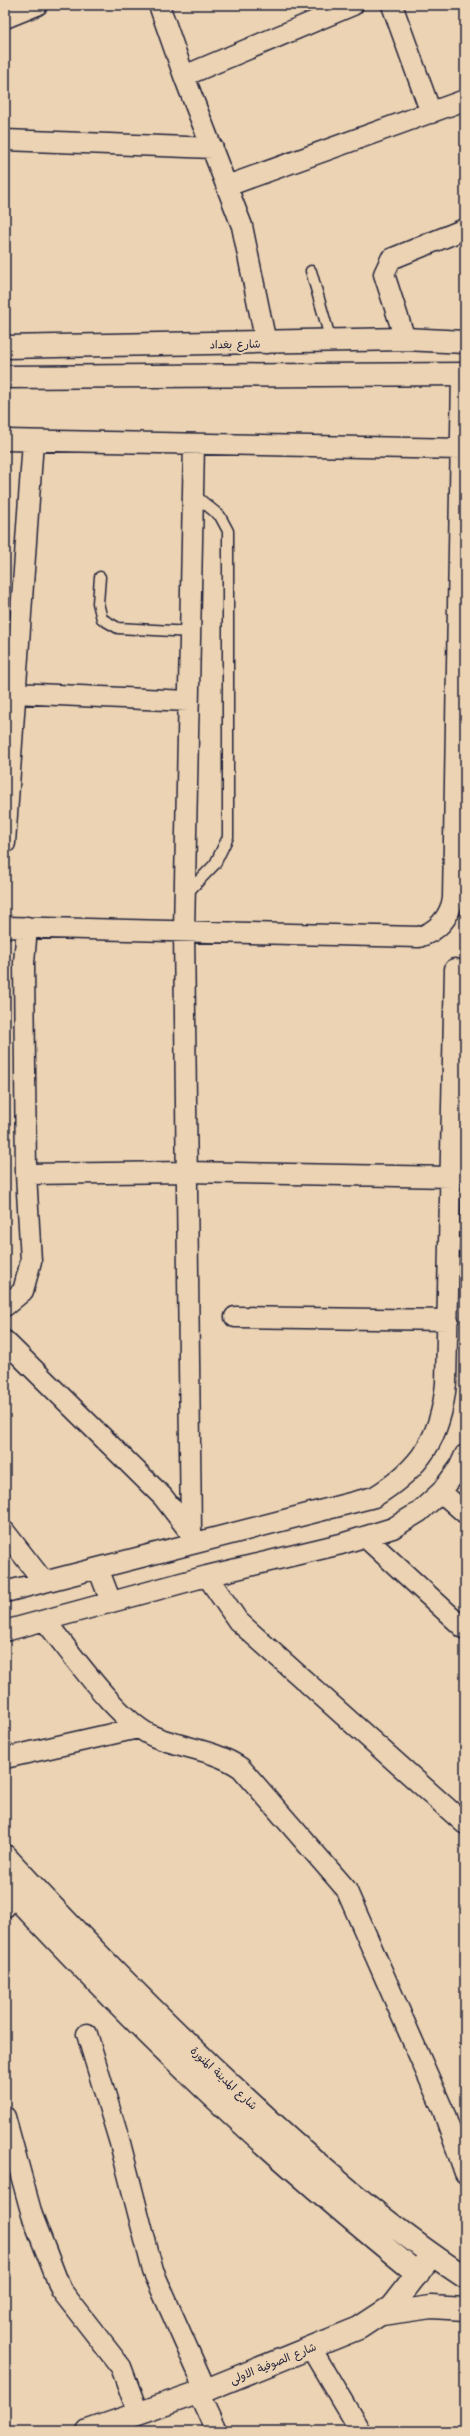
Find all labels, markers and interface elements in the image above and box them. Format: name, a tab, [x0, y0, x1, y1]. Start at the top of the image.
street label: شارع بغداد	[209, 336, 261, 354]
street label: شارع المدينة المنورة	[186, 2043, 261, 2115]
street label: شارع الصوفية الاولى	[227, 2338, 319, 2390]

